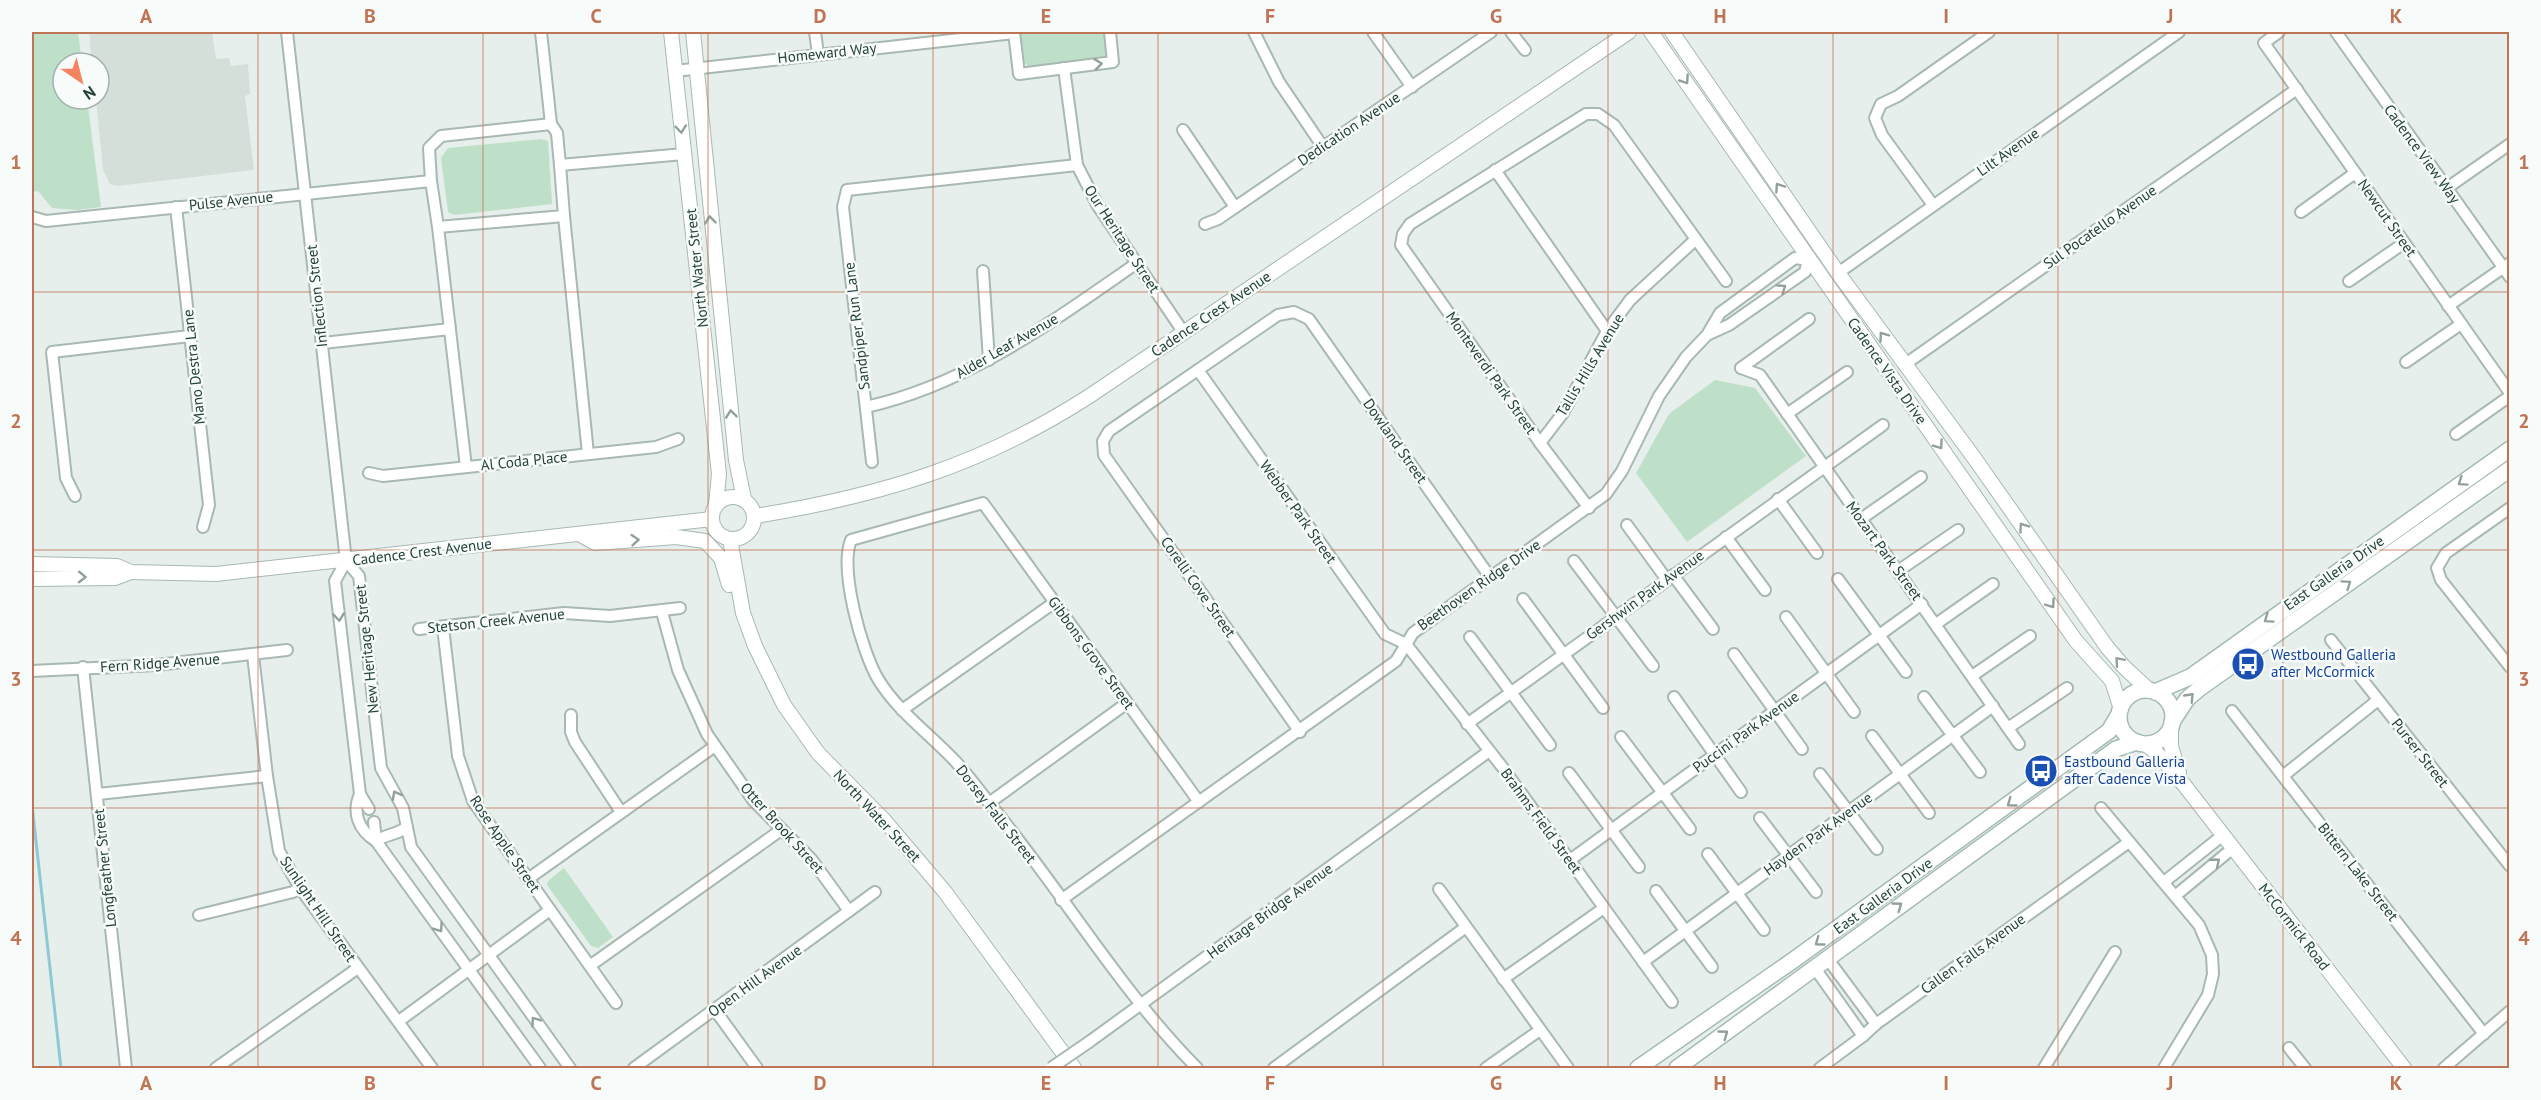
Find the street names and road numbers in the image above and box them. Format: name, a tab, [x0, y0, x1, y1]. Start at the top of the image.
street label: Homeward Way	[777, 38, 877, 67]
street label: Dedication Avenue	[1294, 87, 1404, 170]
street label: Cadence View Way	[2380, 100, 2465, 207]
street label: Lilt Avenue	[1973, 123, 2042, 180]
street label: Newcut Street	[2354, 175, 2421, 260]
street label: Sul Pocatello Avenue	[2039, 180, 2160, 273]
street label: Our Heritage Street	[1080, 181, 1164, 296]
street label: Pulse Avenue	[188, 187, 274, 214]
street label: North Water Street	[681, 207, 712, 329]
street label: Inflection Street	[302, 244, 331, 348]
street label: Sandpiper Run Lane	[839, 261, 874, 391]
street label: Cadence Crest Avenue	[1147, 266, 1274, 361]
street label: Monteverdi Park Street	[1442, 308, 1541, 438]
street label: Mano Destra Lane	[178, 309, 209, 426]
street label: Alder Leaf Avenue	[952, 309, 1061, 383]
street label: Tallis Hills Avenue	[1551, 310, 1628, 420]
street label: Cadence Vista Drive	[1843, 314, 1931, 428]
street label: Dowland Street	[1359, 395, 1432, 487]
street label: Al Coda Place	[480, 447, 568, 474]
street label: Webber Park Street	[1256, 456, 1341, 567]
street label: Mozart Park Street	[1842, 497, 1927, 604]
street label: East Galleria Drive	[2280, 531, 2388, 614]
street label: Corelli Cove Street	[1157, 533, 1240, 641]
street label: Cadence Crest Avenue	[351, 534, 493, 569]
street label: Beethoven Ridge Drive	[1413, 535, 1544, 634]
street label: Gershwin Park Avenue	[1582, 545, 1707, 644]
street label: New Heritage Street	[350, 584, 383, 714]
street label: Gibbons Grove Street	[1044, 592, 1139, 713]
street label: Stetson Creek Avenue	[426, 604, 565, 637]
street label: Fern Ridge Avenue	[100, 649, 220, 676]
street label: Puccini Park Avenue	[1689, 687, 1803, 777]
street label: Purser Street	[2388, 714, 2453, 791]
street label: Dorsey Falls Street	[952, 761, 1041, 867]
street label: Brahms Field Street	[1497, 764, 1586, 877]
street label: North Water Street	[830, 765, 925, 866]
street label: Otter Brook Street	[737, 778, 828, 877]
street label: Hayden Park Avenue	[1760, 788, 1876, 879]
street label: Rose Apple Street	[466, 792, 545, 896]
street label: Longfeather Street	[89, 808, 120, 928]
street label: Bittern Lake Street	[2314, 819, 2403, 925]
street label: Sunlight Hill Street	[276, 852, 361, 965]
street label: East Galleria Drive	[1829, 853, 1936, 938]
street label: Heritage Bridge Avenue	[1203, 859, 1336, 963]
street label: McCormick Road	[2254, 879, 2334, 974]
street label: Callen Falls Avenue	[1917, 909, 2029, 998]
street label: Open Hill Avenue	[704, 940, 805, 1021]

